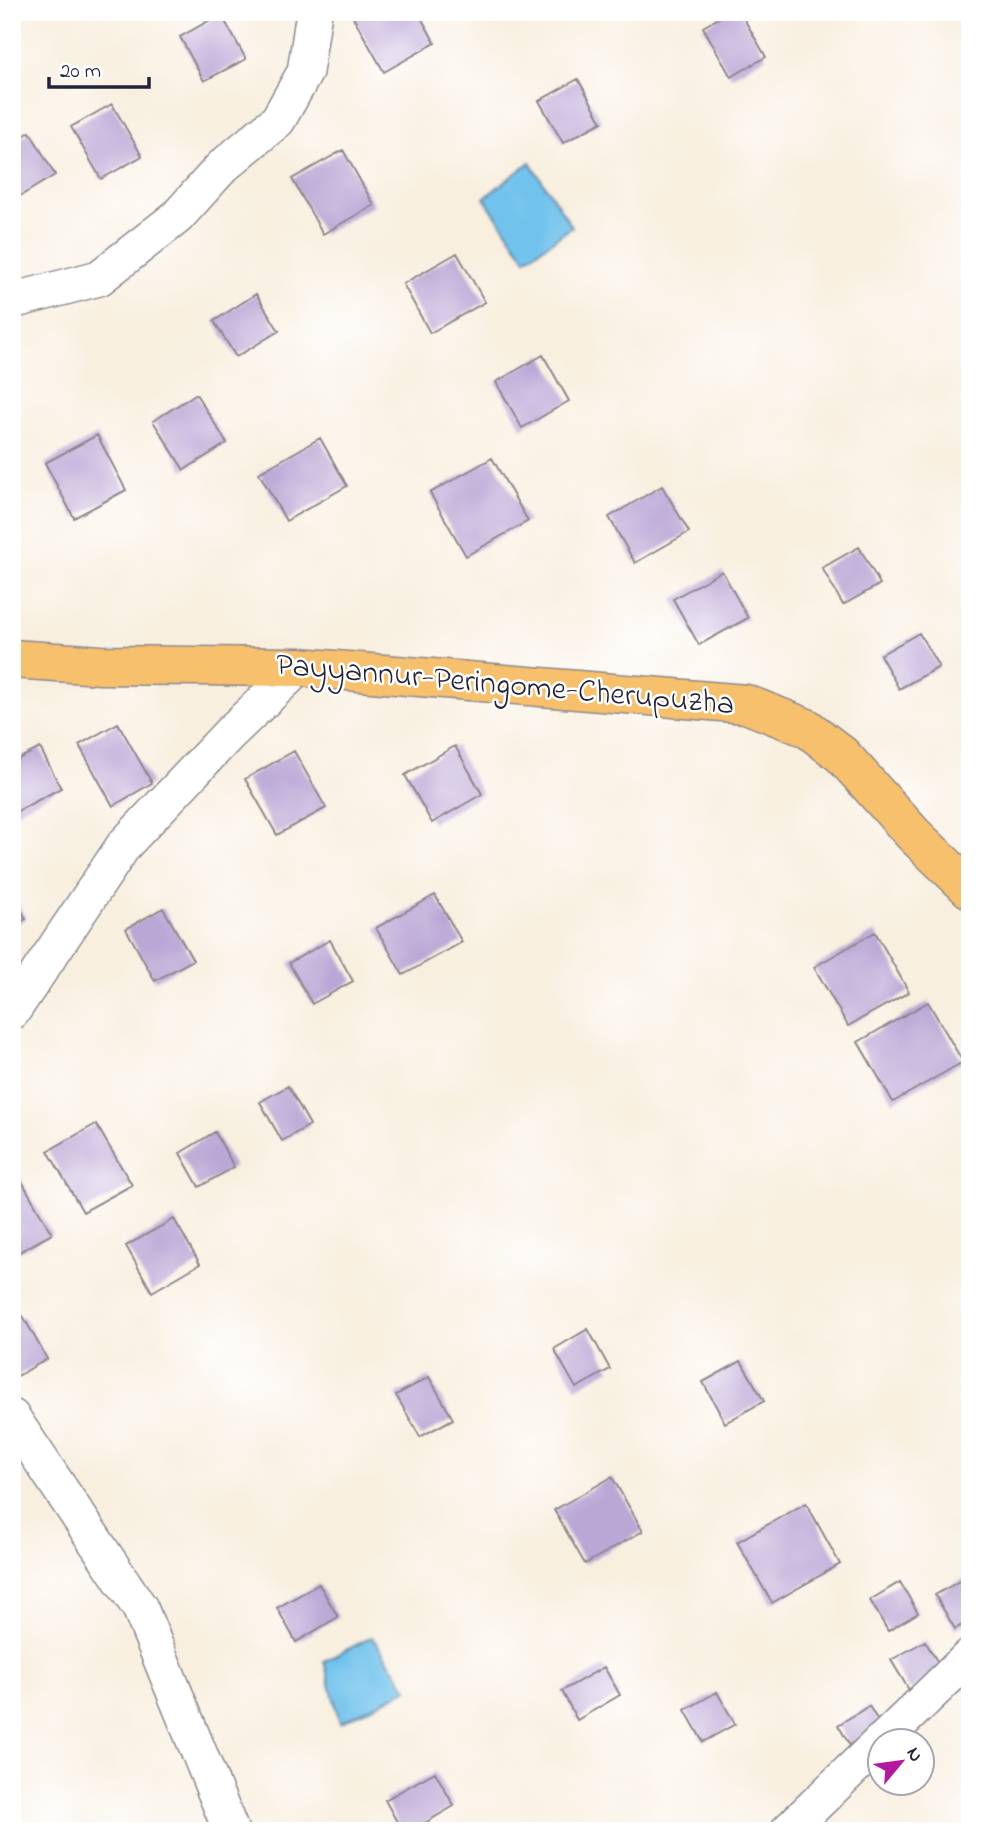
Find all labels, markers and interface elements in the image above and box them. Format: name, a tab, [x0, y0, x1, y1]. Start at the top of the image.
scale bar	[49, 46, 149, 90]
text: 20 m	[60, 57, 101, 87]
street label: Payyannur-Peringome-Cherupuzha	[274, 643, 736, 729]
north arrow	[866, 1728, 936, 1798]
text: N	[899, 1743, 929, 1767]

